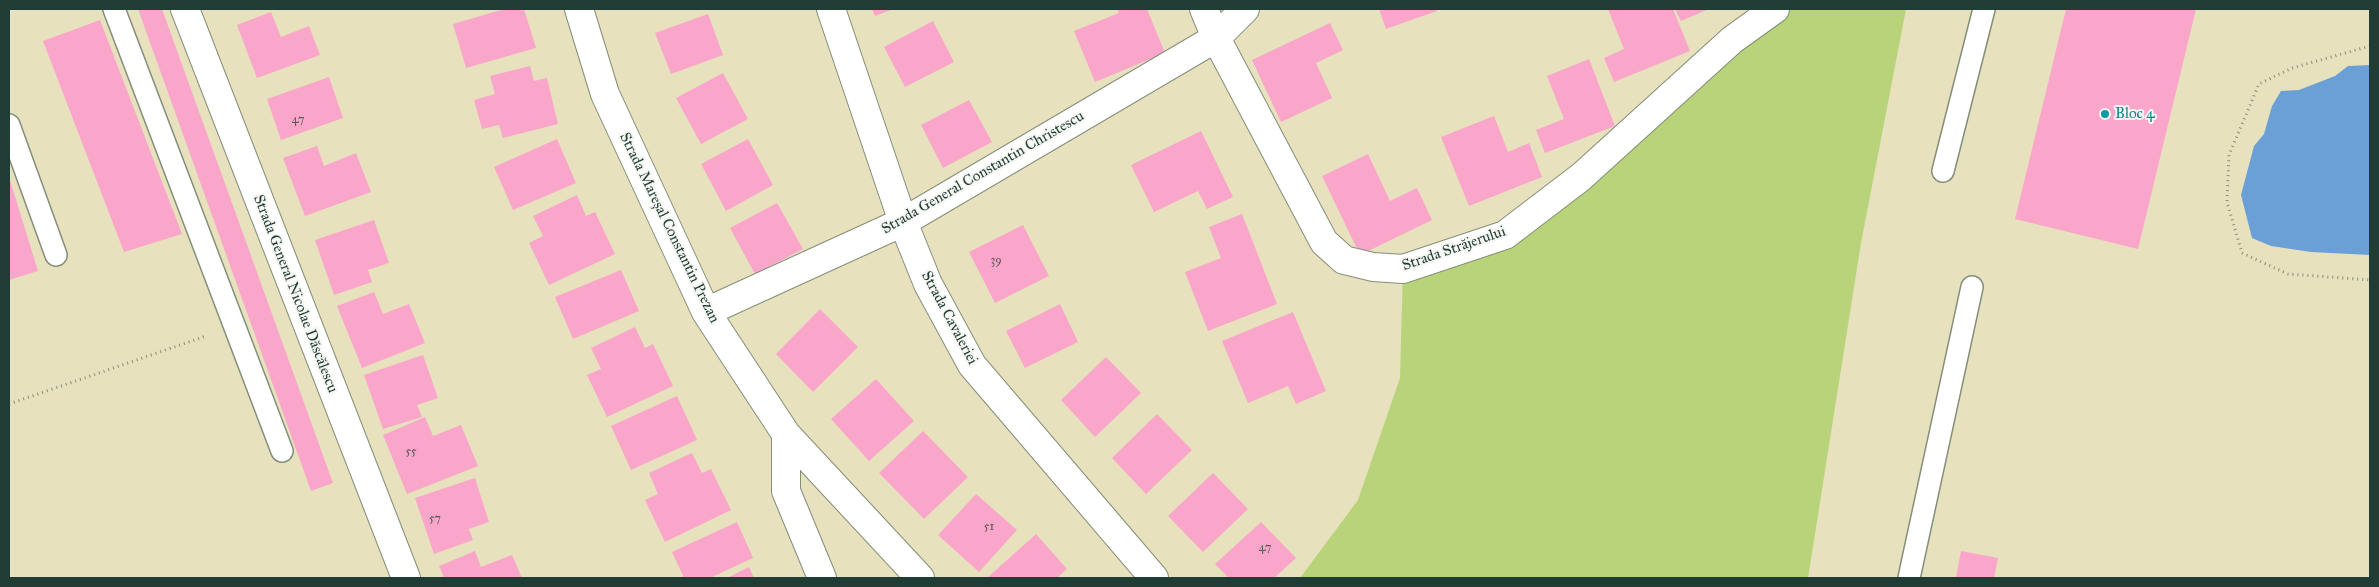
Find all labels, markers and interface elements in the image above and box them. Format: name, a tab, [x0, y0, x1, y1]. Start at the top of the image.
place label: Bloc 4	[2115, 105, 2154, 123]
street label: Strada General Constantin Christescu	[879, 107, 1087, 239]
marker: Bloc 4	[2099, 108, 2111, 120]
house number: 47	[292, 113, 304, 127]
street label: Strada Mareșal Constantin Prezan	[615, 130, 723, 326]
street label: Strada General Nicolae Dăscălescu	[249, 192, 341, 396]
street label: Strada Străjerului	[1400, 223, 1508, 275]
house number: 39	[990, 254, 1002, 268]
street label: Strada Cavaleriei	[917, 268, 981, 368]
house number: 55	[405, 445, 417, 459]
house number: 57	[429, 512, 441, 526]
house number: 51	[984, 520, 994, 534]
house number: 47	[1259, 541, 1271, 555]

